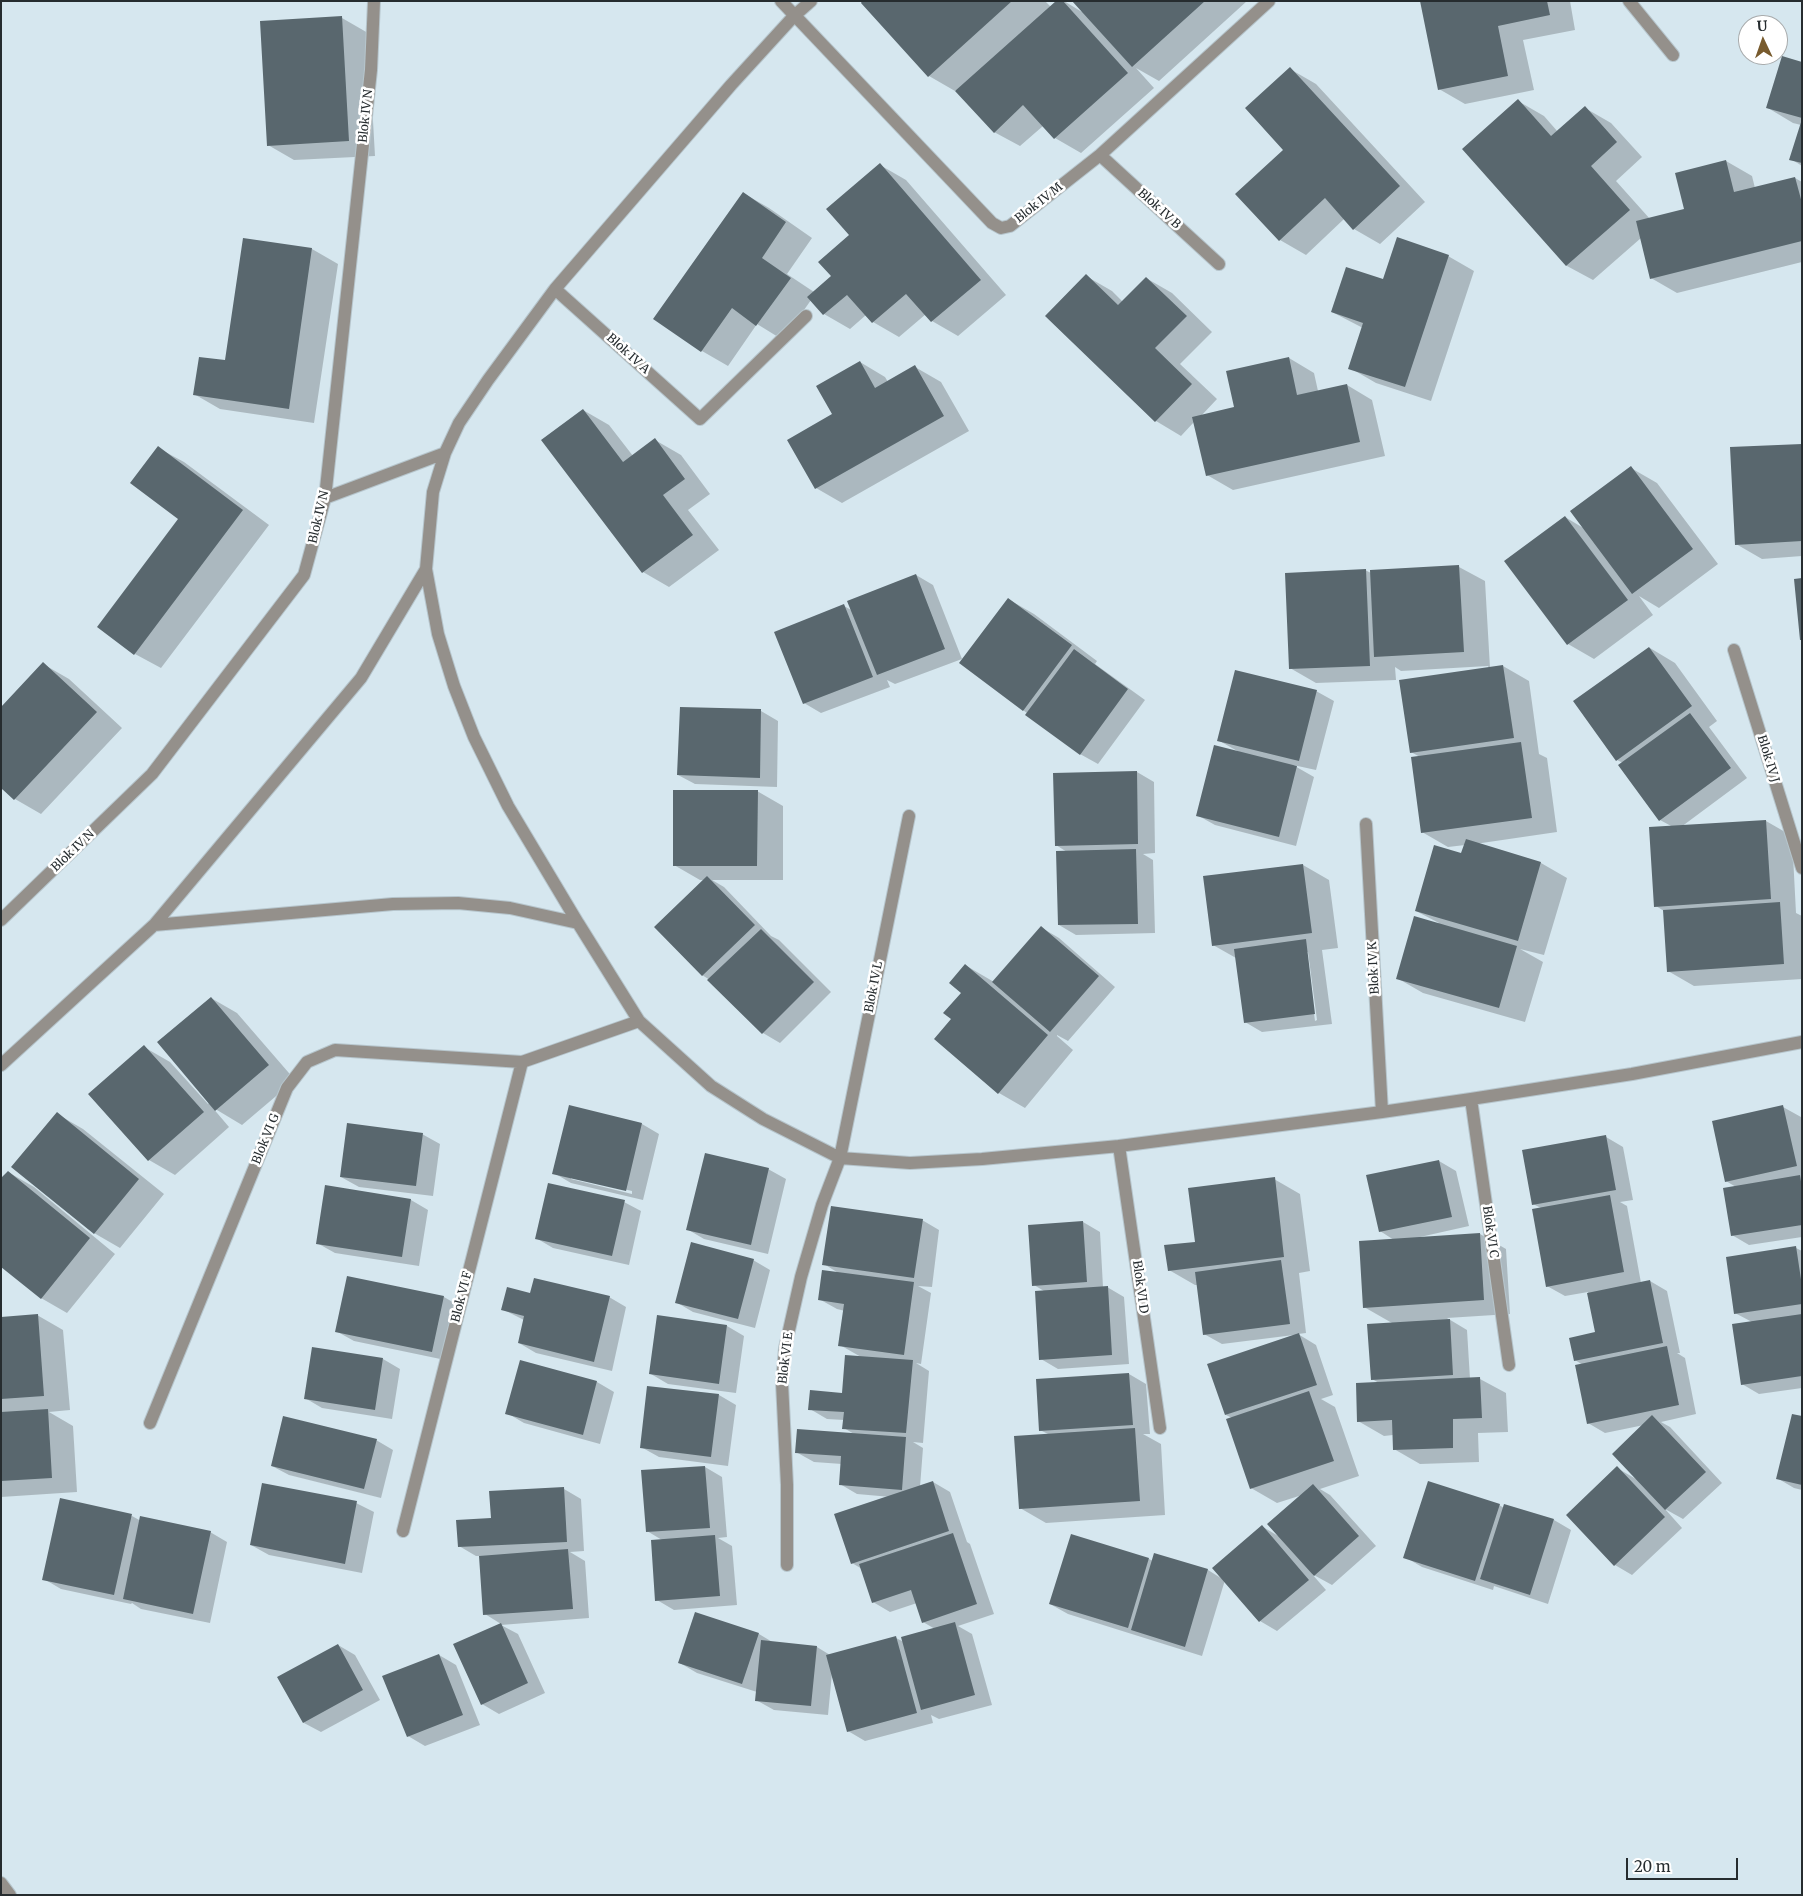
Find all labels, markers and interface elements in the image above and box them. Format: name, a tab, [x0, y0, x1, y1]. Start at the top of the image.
north arrow	[1738, 15, 1788, 65]
text: U	[1757, 17, 1768, 35]
street label: Blok IV N	[356, 89, 376, 143]
street label: Blok IV M	[1012, 180, 1066, 226]
street label: Blok IV B	[1135, 186, 1183, 232]
street label: Blok IV A	[604, 331, 652, 377]
street label: Blok IV N	[306, 489, 332, 545]
street label: Blok IV J	[1754, 734, 1782, 784]
street label: Blok IV N	[49, 827, 97, 875]
street label: Blok IV K	[1365, 941, 1383, 995]
street label: Blok IV L	[862, 960, 886, 1014]
street label: Blok VI G	[249, 1112, 283, 1166]
street label: Blok VI C	[1479, 1205, 1501, 1259]
street label: Blok VI D	[1129, 1260, 1151, 1314]
street label: Blok VI F	[449, 1270, 475, 1324]
street label: Blok VI E	[776, 1331, 796, 1385]
scale bar	[1628, 1848, 1740, 1880]
text: 20 m	[1634, 1857, 1671, 1876]

